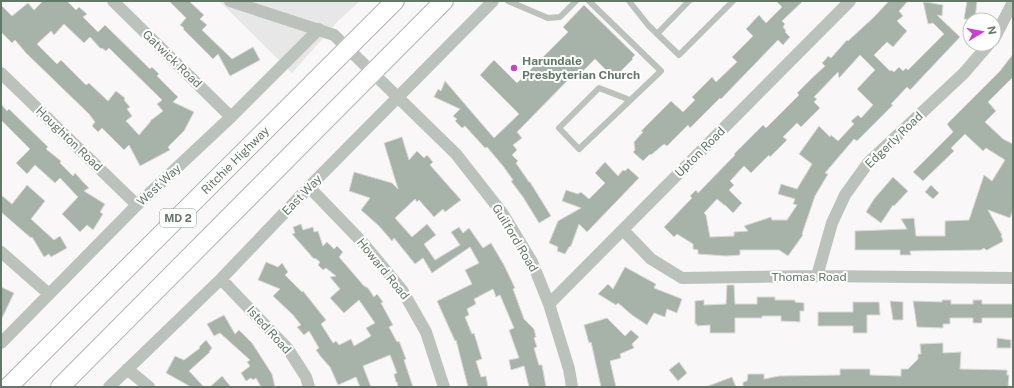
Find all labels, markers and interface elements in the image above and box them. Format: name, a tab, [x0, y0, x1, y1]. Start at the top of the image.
north arrow	[962, 12, 1002, 52]
text: N	[985, 25, 999, 36]
street label: Gatwick Road	[140, 27, 204, 91]
place label: Harundale Presbyterian Church	[522, 54, 640, 82]
marker: Harundale Presbyterian Church	[509, 63, 519, 73]
street label: Houghton Road	[33, 104, 105, 174]
street label: Edgerly Road	[862, 109, 926, 171]
street label: Ritchie Highway	[198, 123, 272, 197]
street label: Upton Road	[672, 124, 728, 180]
street label: West Way	[134, 161, 184, 209]
street label: East Way	[279, 171, 325, 218]
street label: Guilford Road	[489, 201, 541, 275]
road number: MD 2	[160, 209, 196, 227]
street label: Howard Road	[354, 236, 412, 302]
street label: Thomas Road	[771, 270, 847, 284]
street label: Isted Road	[244, 303, 294, 357]

